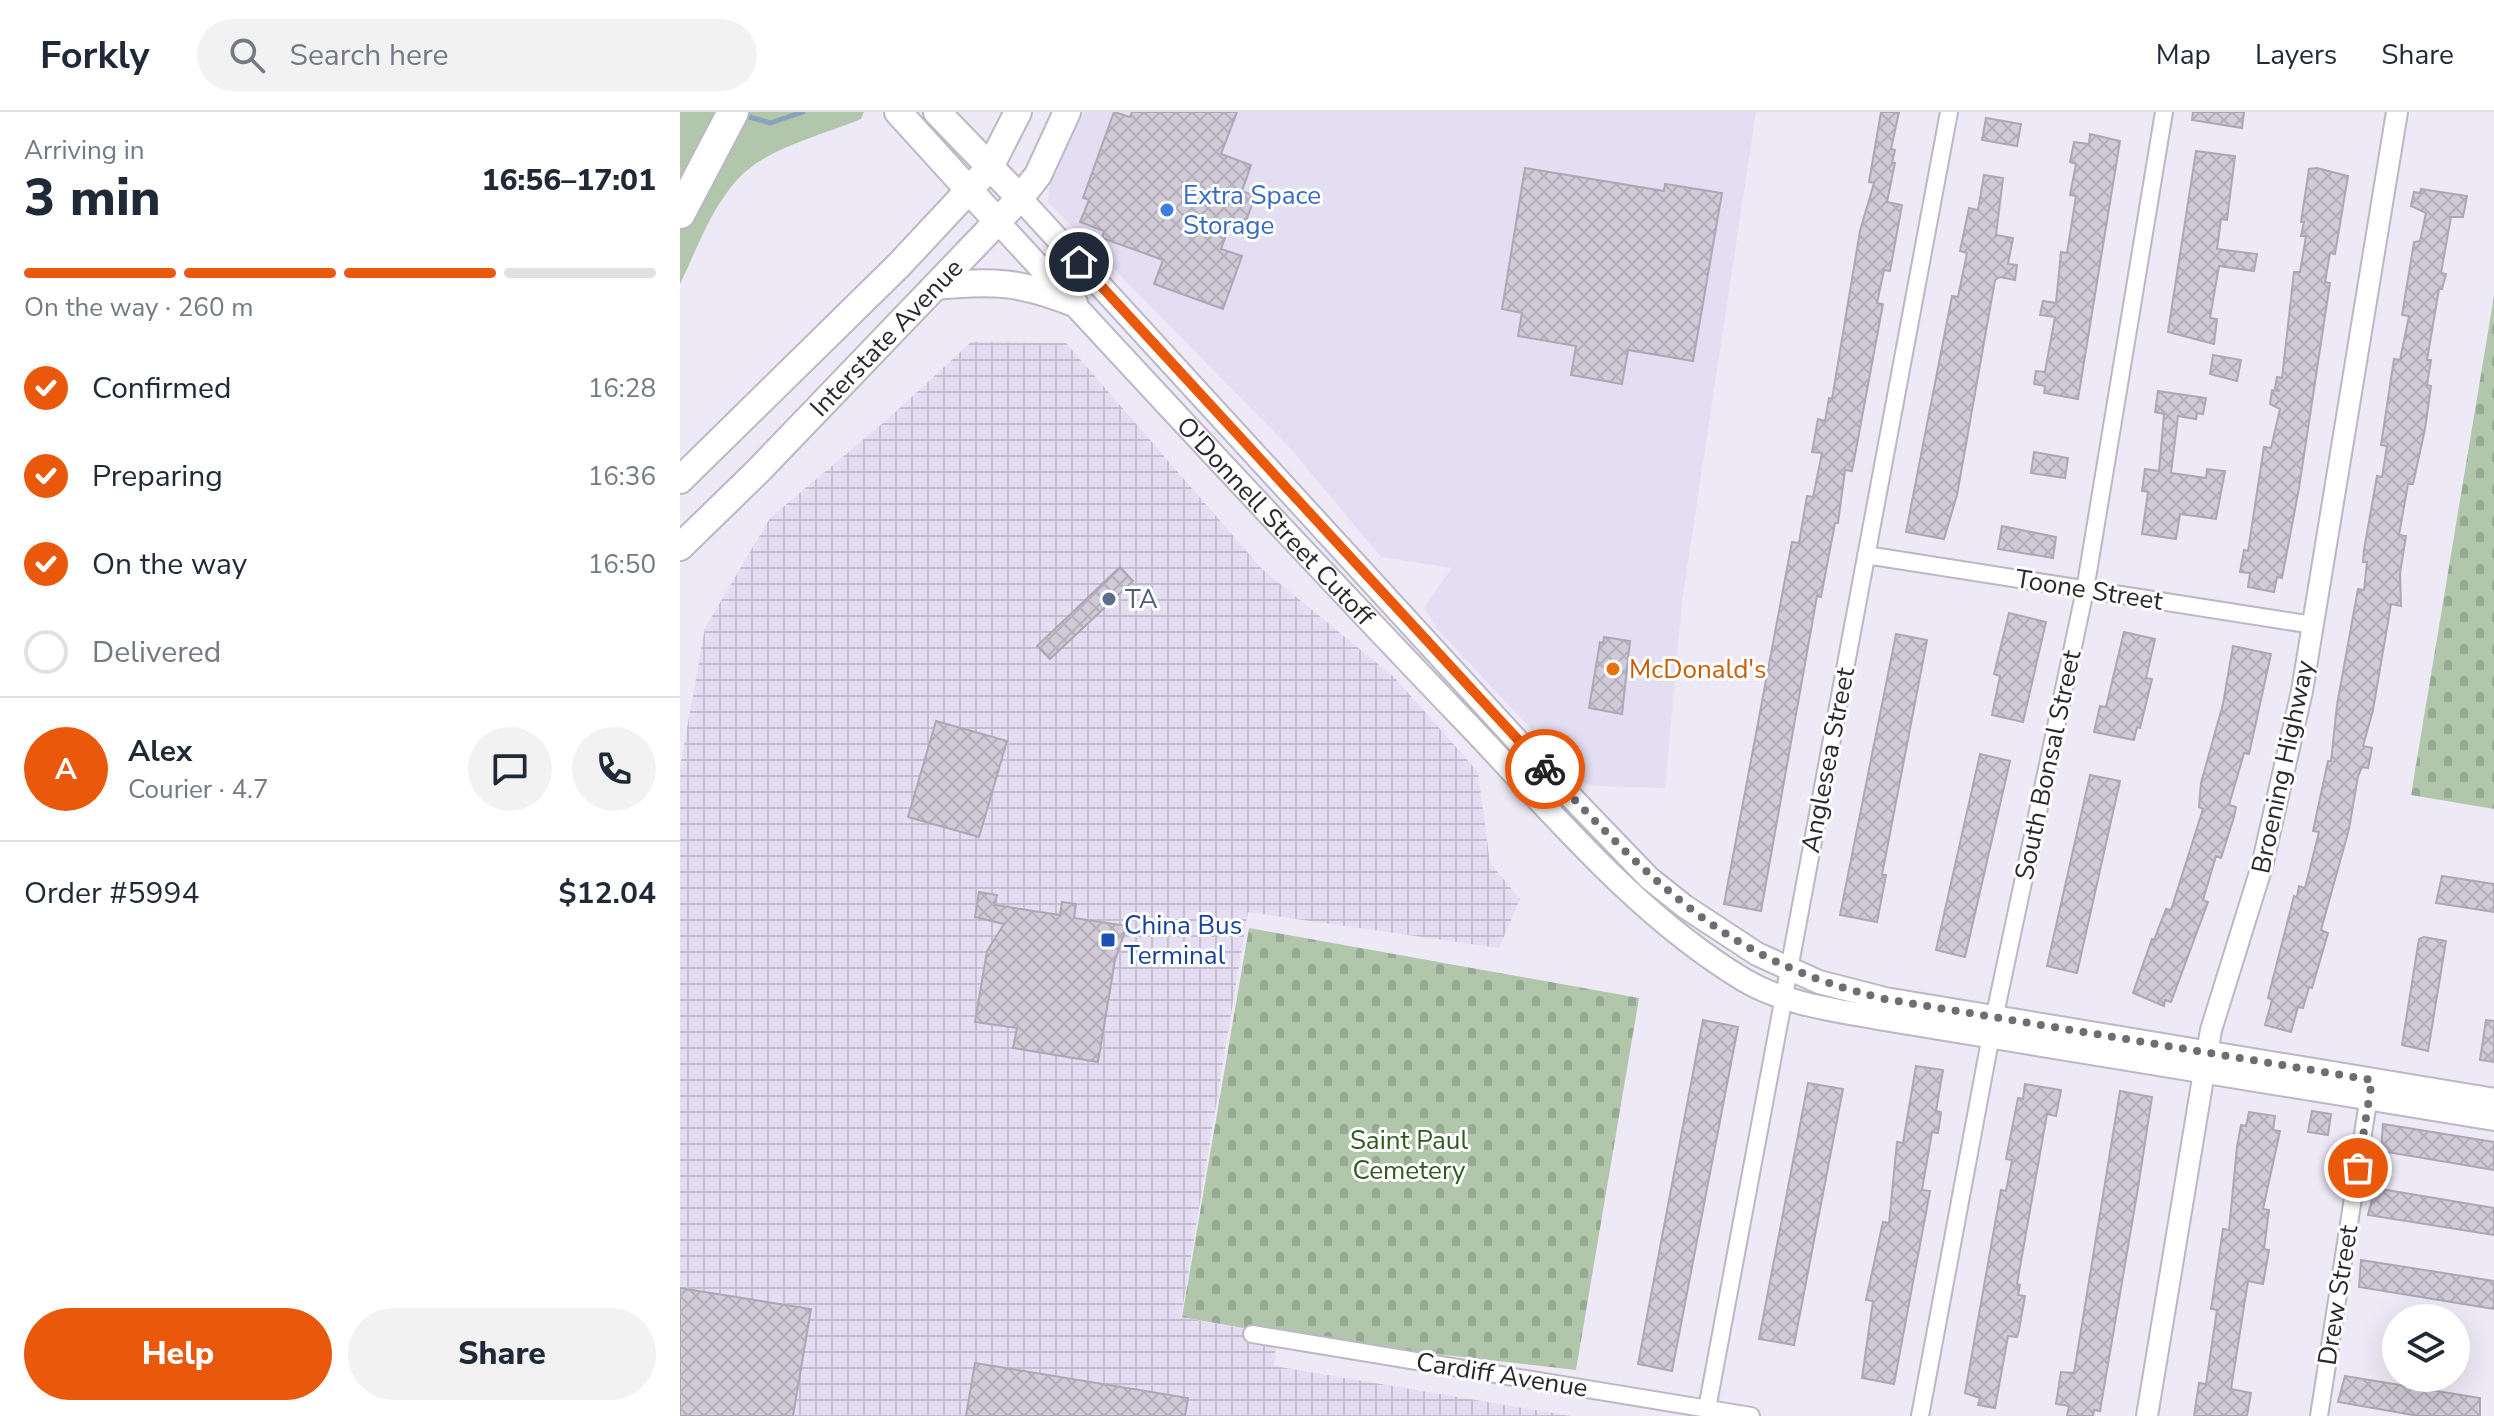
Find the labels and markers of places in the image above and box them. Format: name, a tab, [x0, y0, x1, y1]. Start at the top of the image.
place label: Extra Space Storage	[1183, 178, 1321, 243]
marker: Extra Space Storage	[1158, 201, 1176, 219]
pin	[1045, 228, 1113, 296]
place label: TA	[1125, 582, 1158, 617]
marker: TA	[1100, 590, 1118, 608]
place label: McDonald's	[1629, 652, 1767, 687]
marker: McDonald's	[1604, 660, 1622, 678]
place label: China Bus Terminal	[1124, 908, 1242, 973]
marker: China Bus Terminal	[1099, 931, 1117, 949]
pin	[2324, 1134, 2392, 1202]

